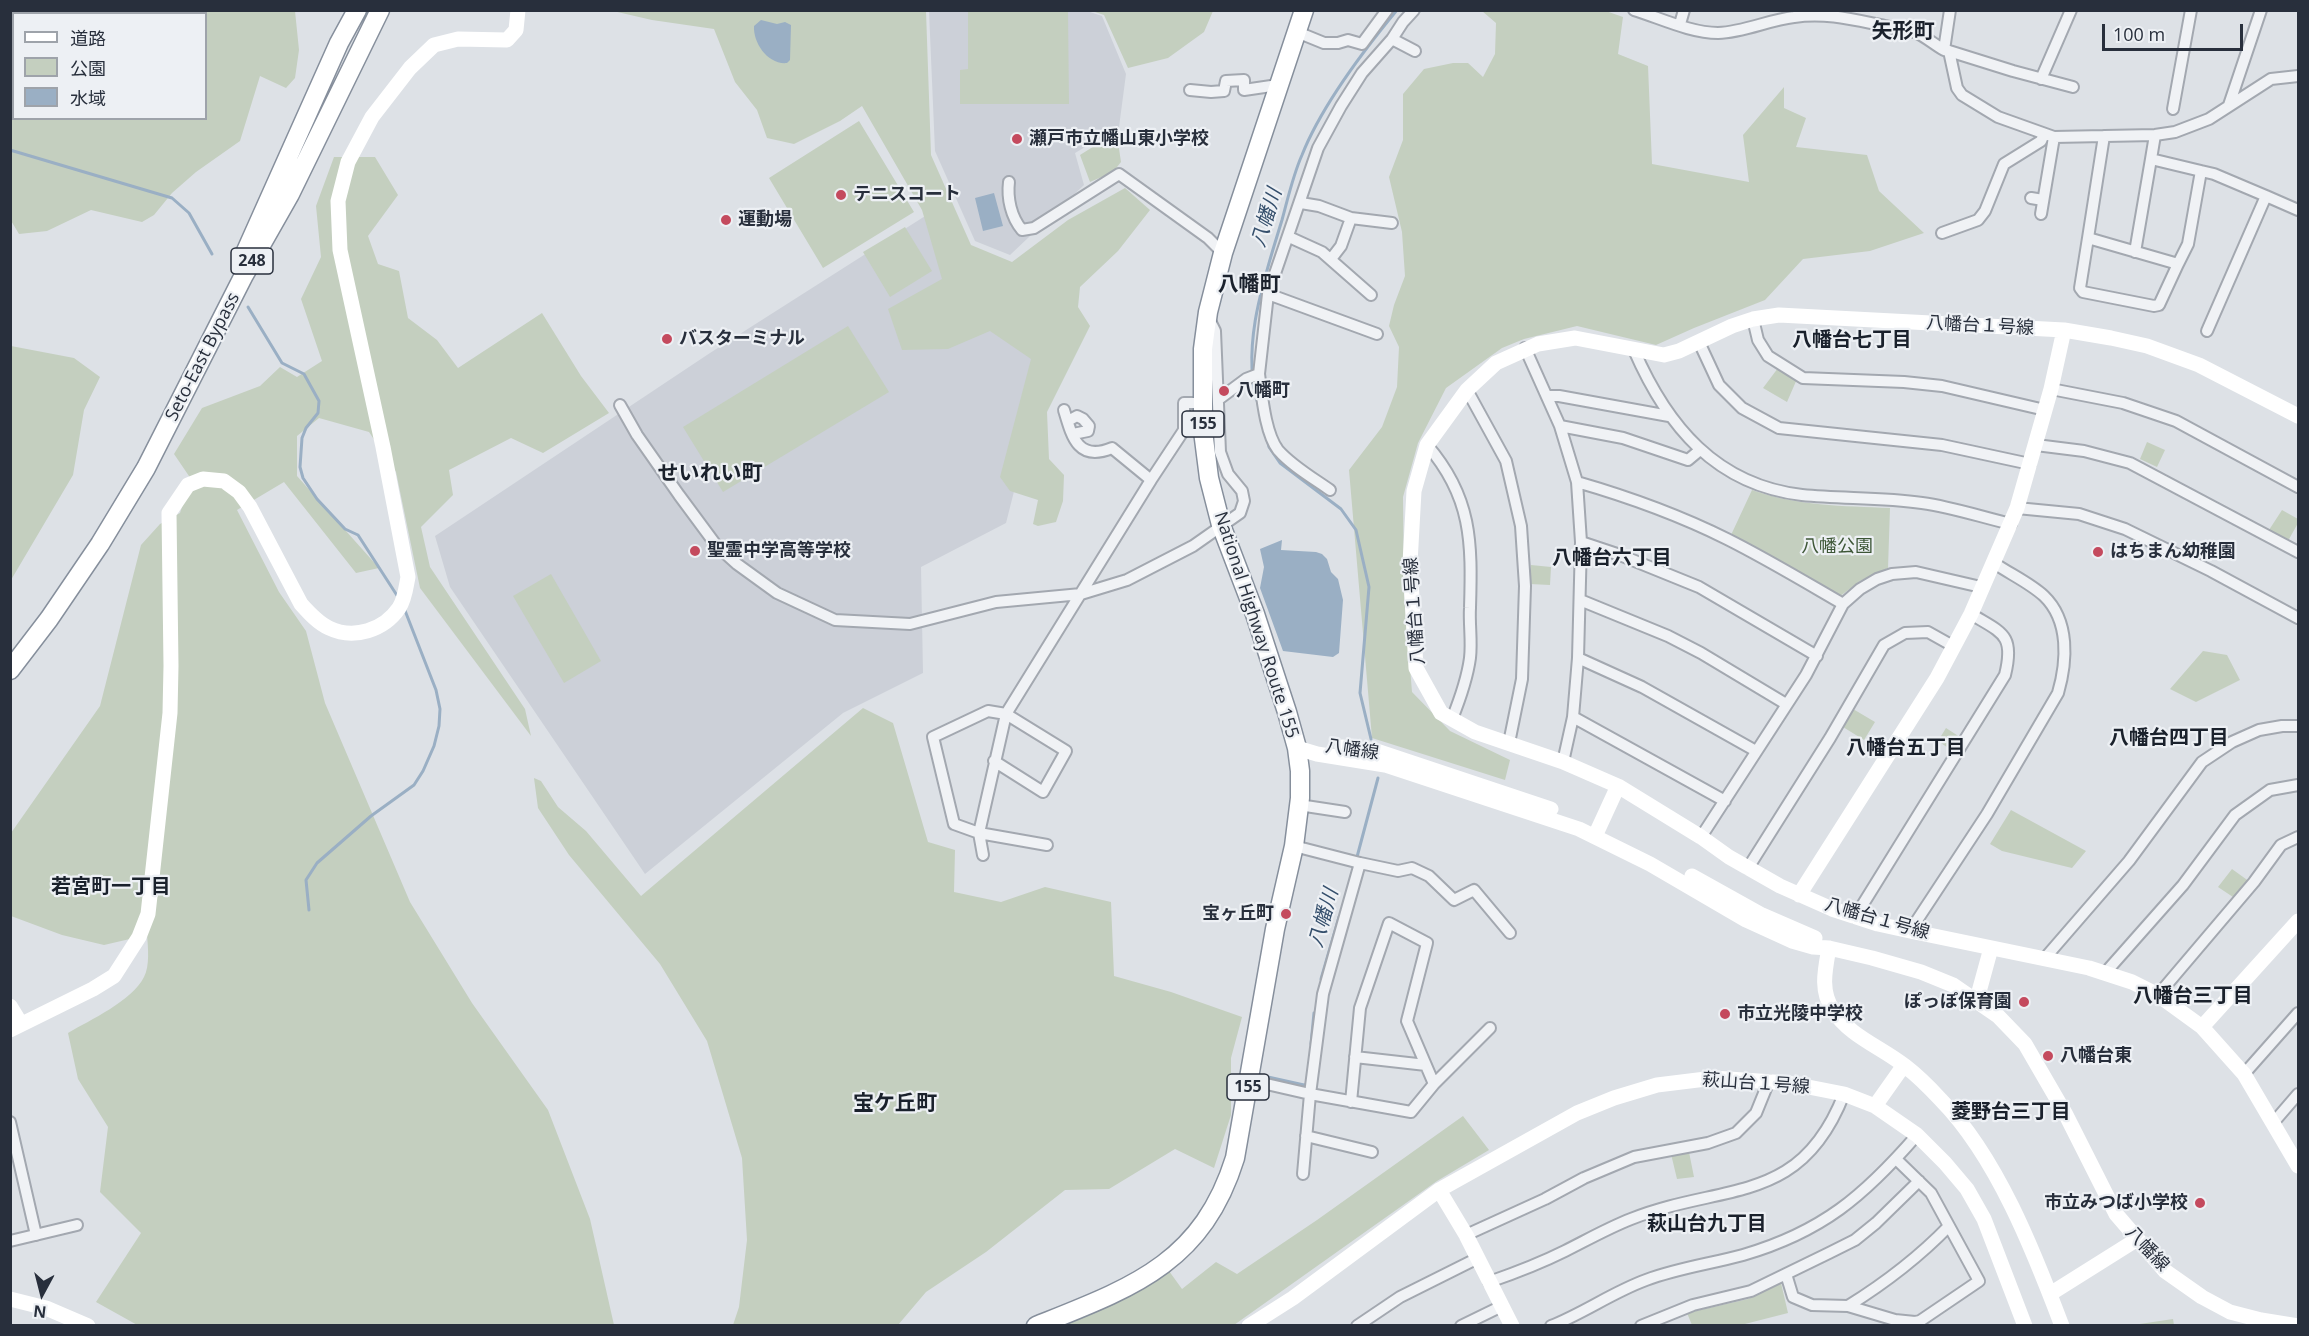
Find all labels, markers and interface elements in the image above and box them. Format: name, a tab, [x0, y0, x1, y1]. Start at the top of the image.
legend	[12, 12, 207, 120]
scale bar	[2105, 12, 2246, 50]
district label: 矢形町	[1872, 19, 1934, 45]
text: 100 m	[2113, 22, 2165, 46]
text: 道路	[70, 26, 106, 50]
text: 公園	[70, 56, 106, 80]
text: 水域	[70, 86, 106, 110]
place label: 瀬戸市立幡山東小学校	[1029, 128, 1209, 150]
marker: 瀬戸市立幡山東小学校	[1010, 132, 1024, 146]
place label: テニスコート	[853, 184, 961, 206]
water label: 八幡川	[1247, 186, 1287, 250]
marker: テニスコート	[834, 188, 848, 202]
place label: 運動場	[738, 209, 792, 231]
marker: 運動場	[719, 213, 733, 227]
road number: 248	[231, 248, 273, 274]
district label: 八幡町	[1218, 272, 1280, 298]
street label: Seto-East Bypass	[161, 289, 245, 425]
street label: 八幡台１号線	[1926, 312, 2034, 340]
place label: バスターミナル	[679, 328, 805, 350]
district label: 八幡台七丁目	[1792, 328, 1912, 352]
marker: バスターミナル	[660, 332, 674, 346]
place label: 八幡町	[1236, 380, 1290, 402]
marker: 八幡町	[1217, 384, 1231, 398]
road number: 155	[1182, 411, 1224, 437]
district label: せいれい町	[658, 461, 762, 487]
street label: National Highway Route 155	[1209, 509, 1303, 741]
park label: 八幡公園	[1801, 536, 1873, 558]
place label: 聖霊中学高等学校	[707, 540, 851, 562]
place label: はちまん幼稚園	[2110, 541, 2236, 563]
marker: 聖霊中学高等学校	[688, 544, 702, 558]
marker: はちまん幼稚園	[2091, 545, 2105, 559]
district label: 八幡台六丁目	[1552, 546, 1672, 570]
street label: 八幡台１号線	[1400, 556, 1430, 666]
district label: 八幡台四丁目	[2109, 726, 2229, 750]
street label: 八幡線	[1324, 736, 1380, 764]
district label: 八幡台五丁目	[1846, 736, 1966, 760]
district label: 若宮町一丁目	[51, 875, 171, 899]
water label: 八幡川	[1304, 886, 1344, 950]
street label: 八幡台１号線	[1822, 894, 1932, 944]
place label: 宝ヶ丘町	[1202, 903, 1274, 925]
marker: 宝ヶ丘町	[1279, 907, 1293, 921]
district label: 八幡台三丁目	[2133, 984, 2253, 1008]
place label: ぽっぽ保育園	[1904, 991, 2012, 1013]
marker: ぽっぽ保育園	[2017, 995, 2031, 1009]
place label: 市立光陵中学校	[1737, 1003, 1863, 1025]
marker: 市立光陵中学校	[1718, 1007, 1732, 1021]
place label: 八幡台東	[2060, 1045, 2132, 1067]
marker: 八幡台東	[2041, 1049, 2055, 1063]
street label: 萩山台１号線	[1701, 1069, 1811, 1099]
road number: 155	[1227, 1074, 1269, 1100]
district label: 宝ケ丘町	[853, 1091, 937, 1117]
district label: 菱野台三丁目	[1951, 1100, 2071, 1124]
place label: 市立みつば小学校	[2044, 1192, 2188, 1214]
marker: 市立みつば小学校	[2193, 1196, 2207, 1210]
district label: 萩山台九丁目	[1647, 1212, 1767, 1236]
street label: 八幡線	[2121, 1222, 2173, 1276]
north arrow	[12, 1264, 72, 1324]
text: N	[32, 1300, 48, 1324]

